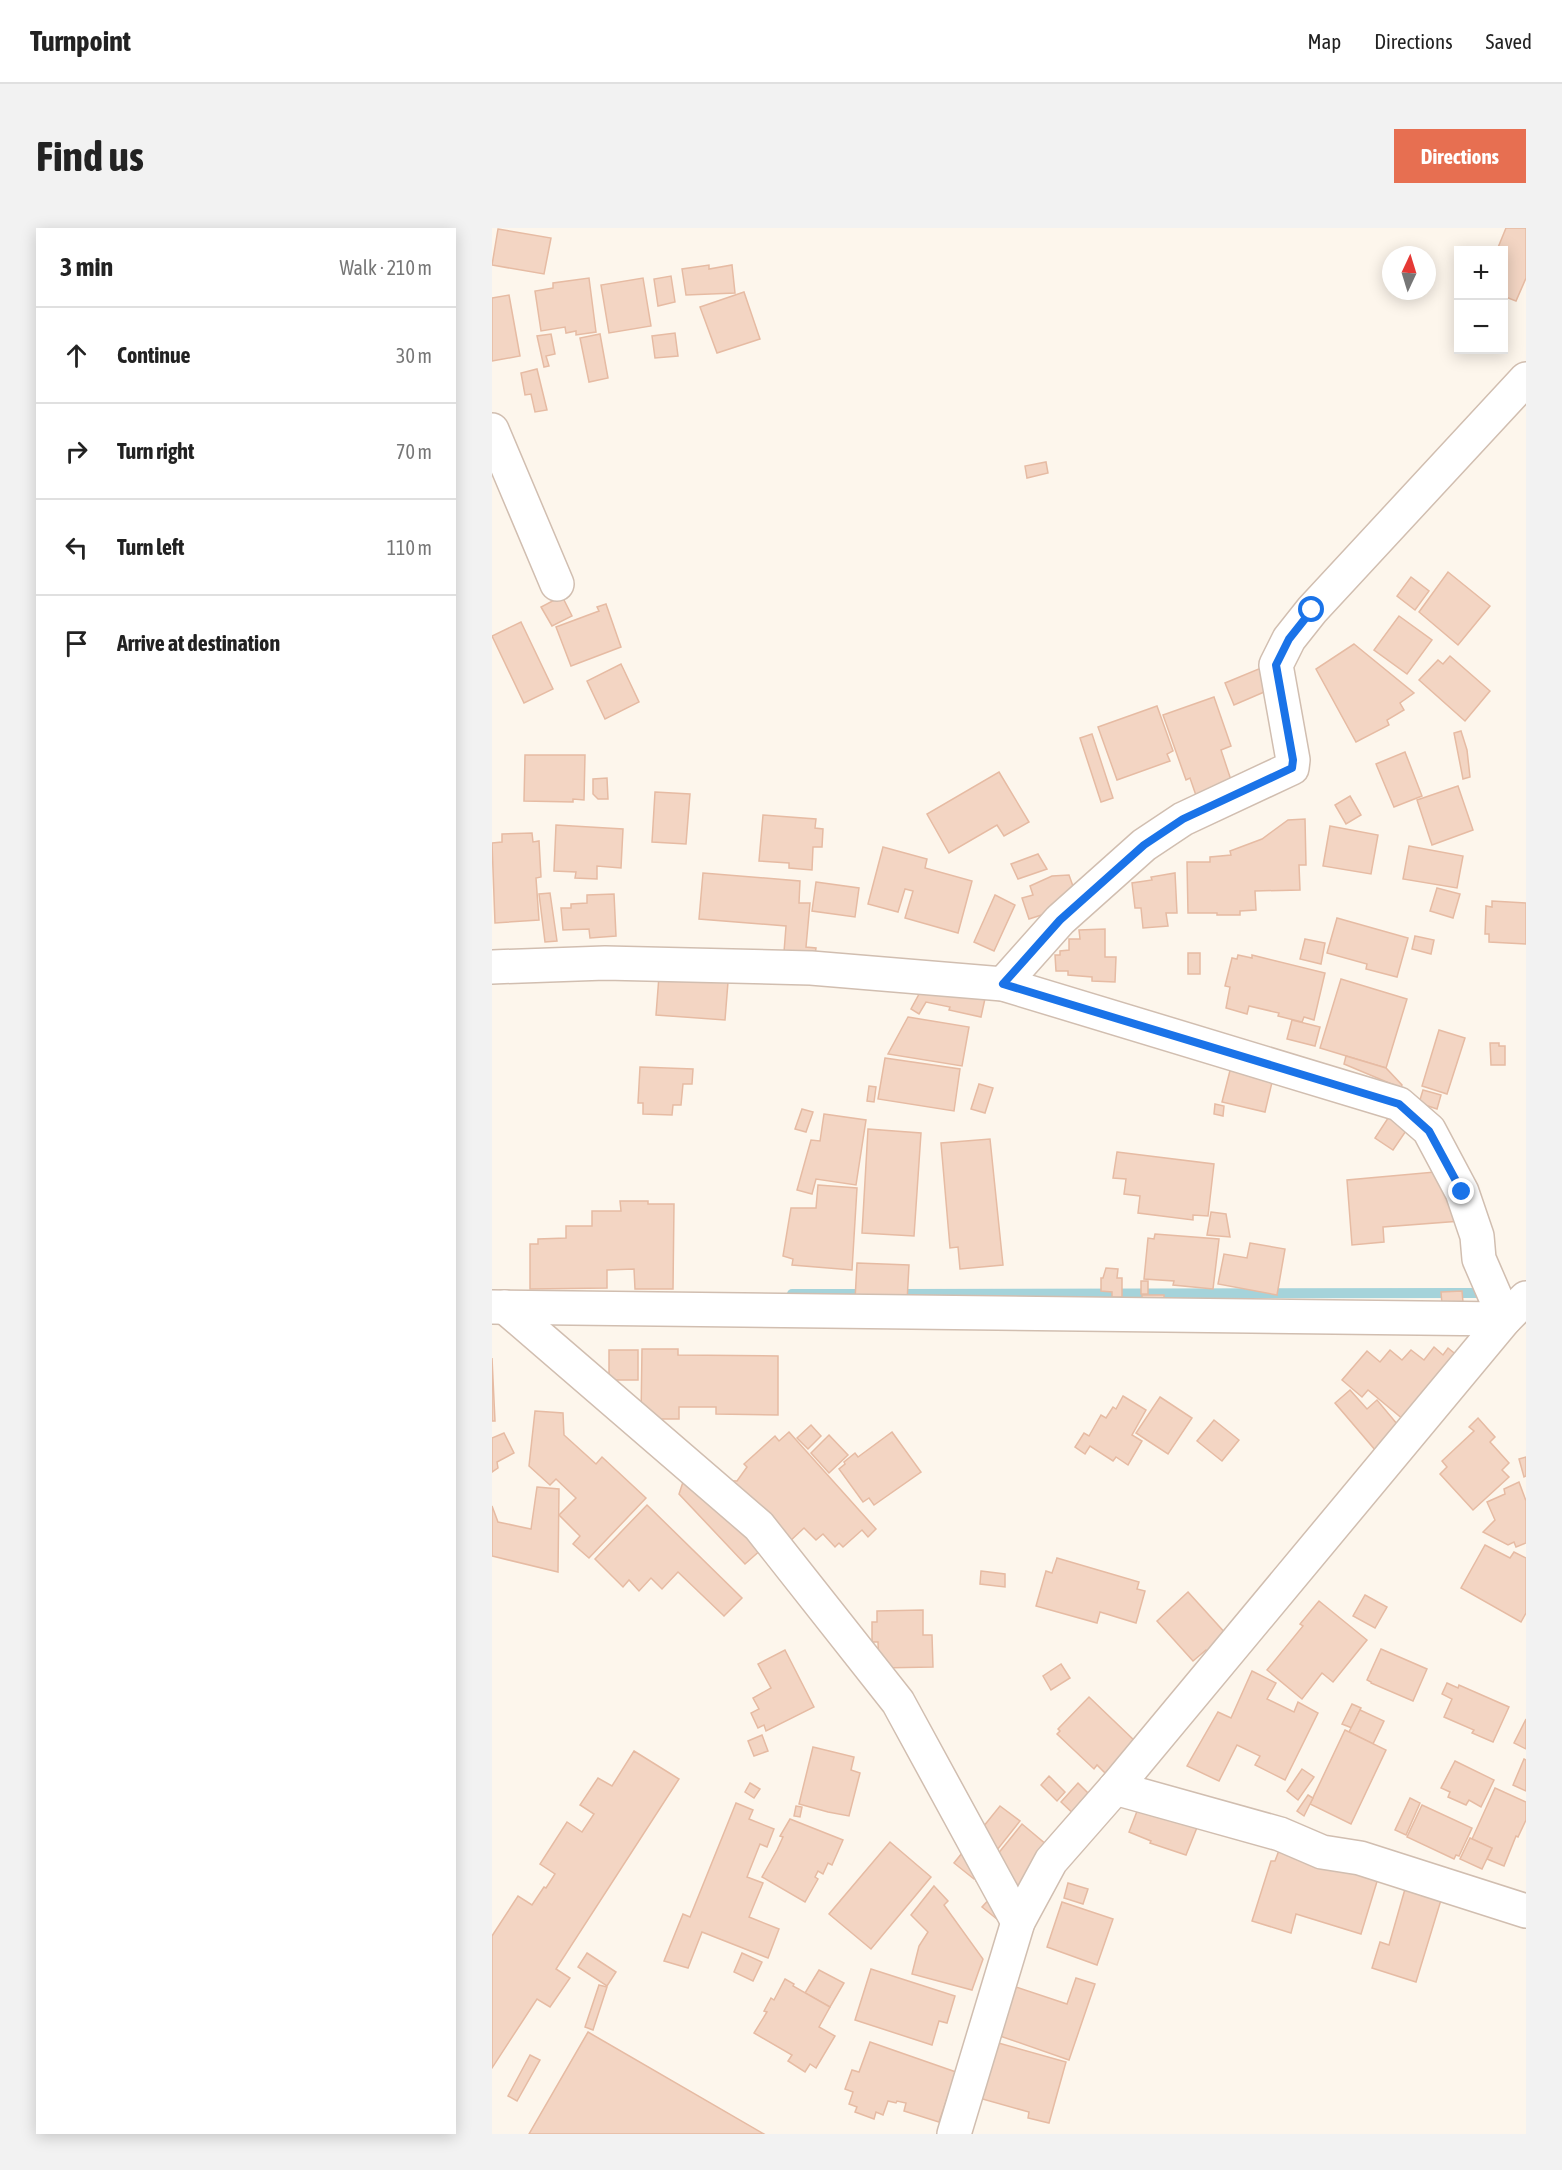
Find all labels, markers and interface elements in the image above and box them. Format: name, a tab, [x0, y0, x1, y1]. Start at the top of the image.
text: Turnpoint	[30, 25, 131, 57]
text: Map	[1307, 29, 1341, 53]
text: Directions	[1374, 29, 1453, 53]
text: Saved	[1486, 29, 1532, 53]
button: Directions	[1394, 129, 1526, 183]
text: Find us	[36, 132, 144, 180]
north arrow	[1382, 246, 1436, 300]
map controls	[1454, 246, 1508, 354]
button: +	[1454, 246, 1508, 300]
text: 3 min	[60, 252, 113, 282]
text: Walk · 210 m	[340, 256, 432, 279]
button: −	[1454, 300, 1508, 354]
icon: ahead	[60, 339, 93, 372]
text: Continue	[117, 342, 191, 368]
text: 30 m	[396, 344, 432, 367]
icon: right	[60, 435, 93, 468]
text: Turn right	[117, 438, 194, 464]
text: 70 m	[396, 440, 432, 463]
icon: left	[60, 531, 93, 564]
text: Turn left	[117, 534, 184, 560]
text: 110 m	[387, 536, 432, 559]
route start	[1298, 596, 1324, 622]
icon: arrive	[60, 627, 93, 660]
text: Arrive at destination	[117, 630, 280, 656]
route end	[1448, 1178, 1474, 1204]

